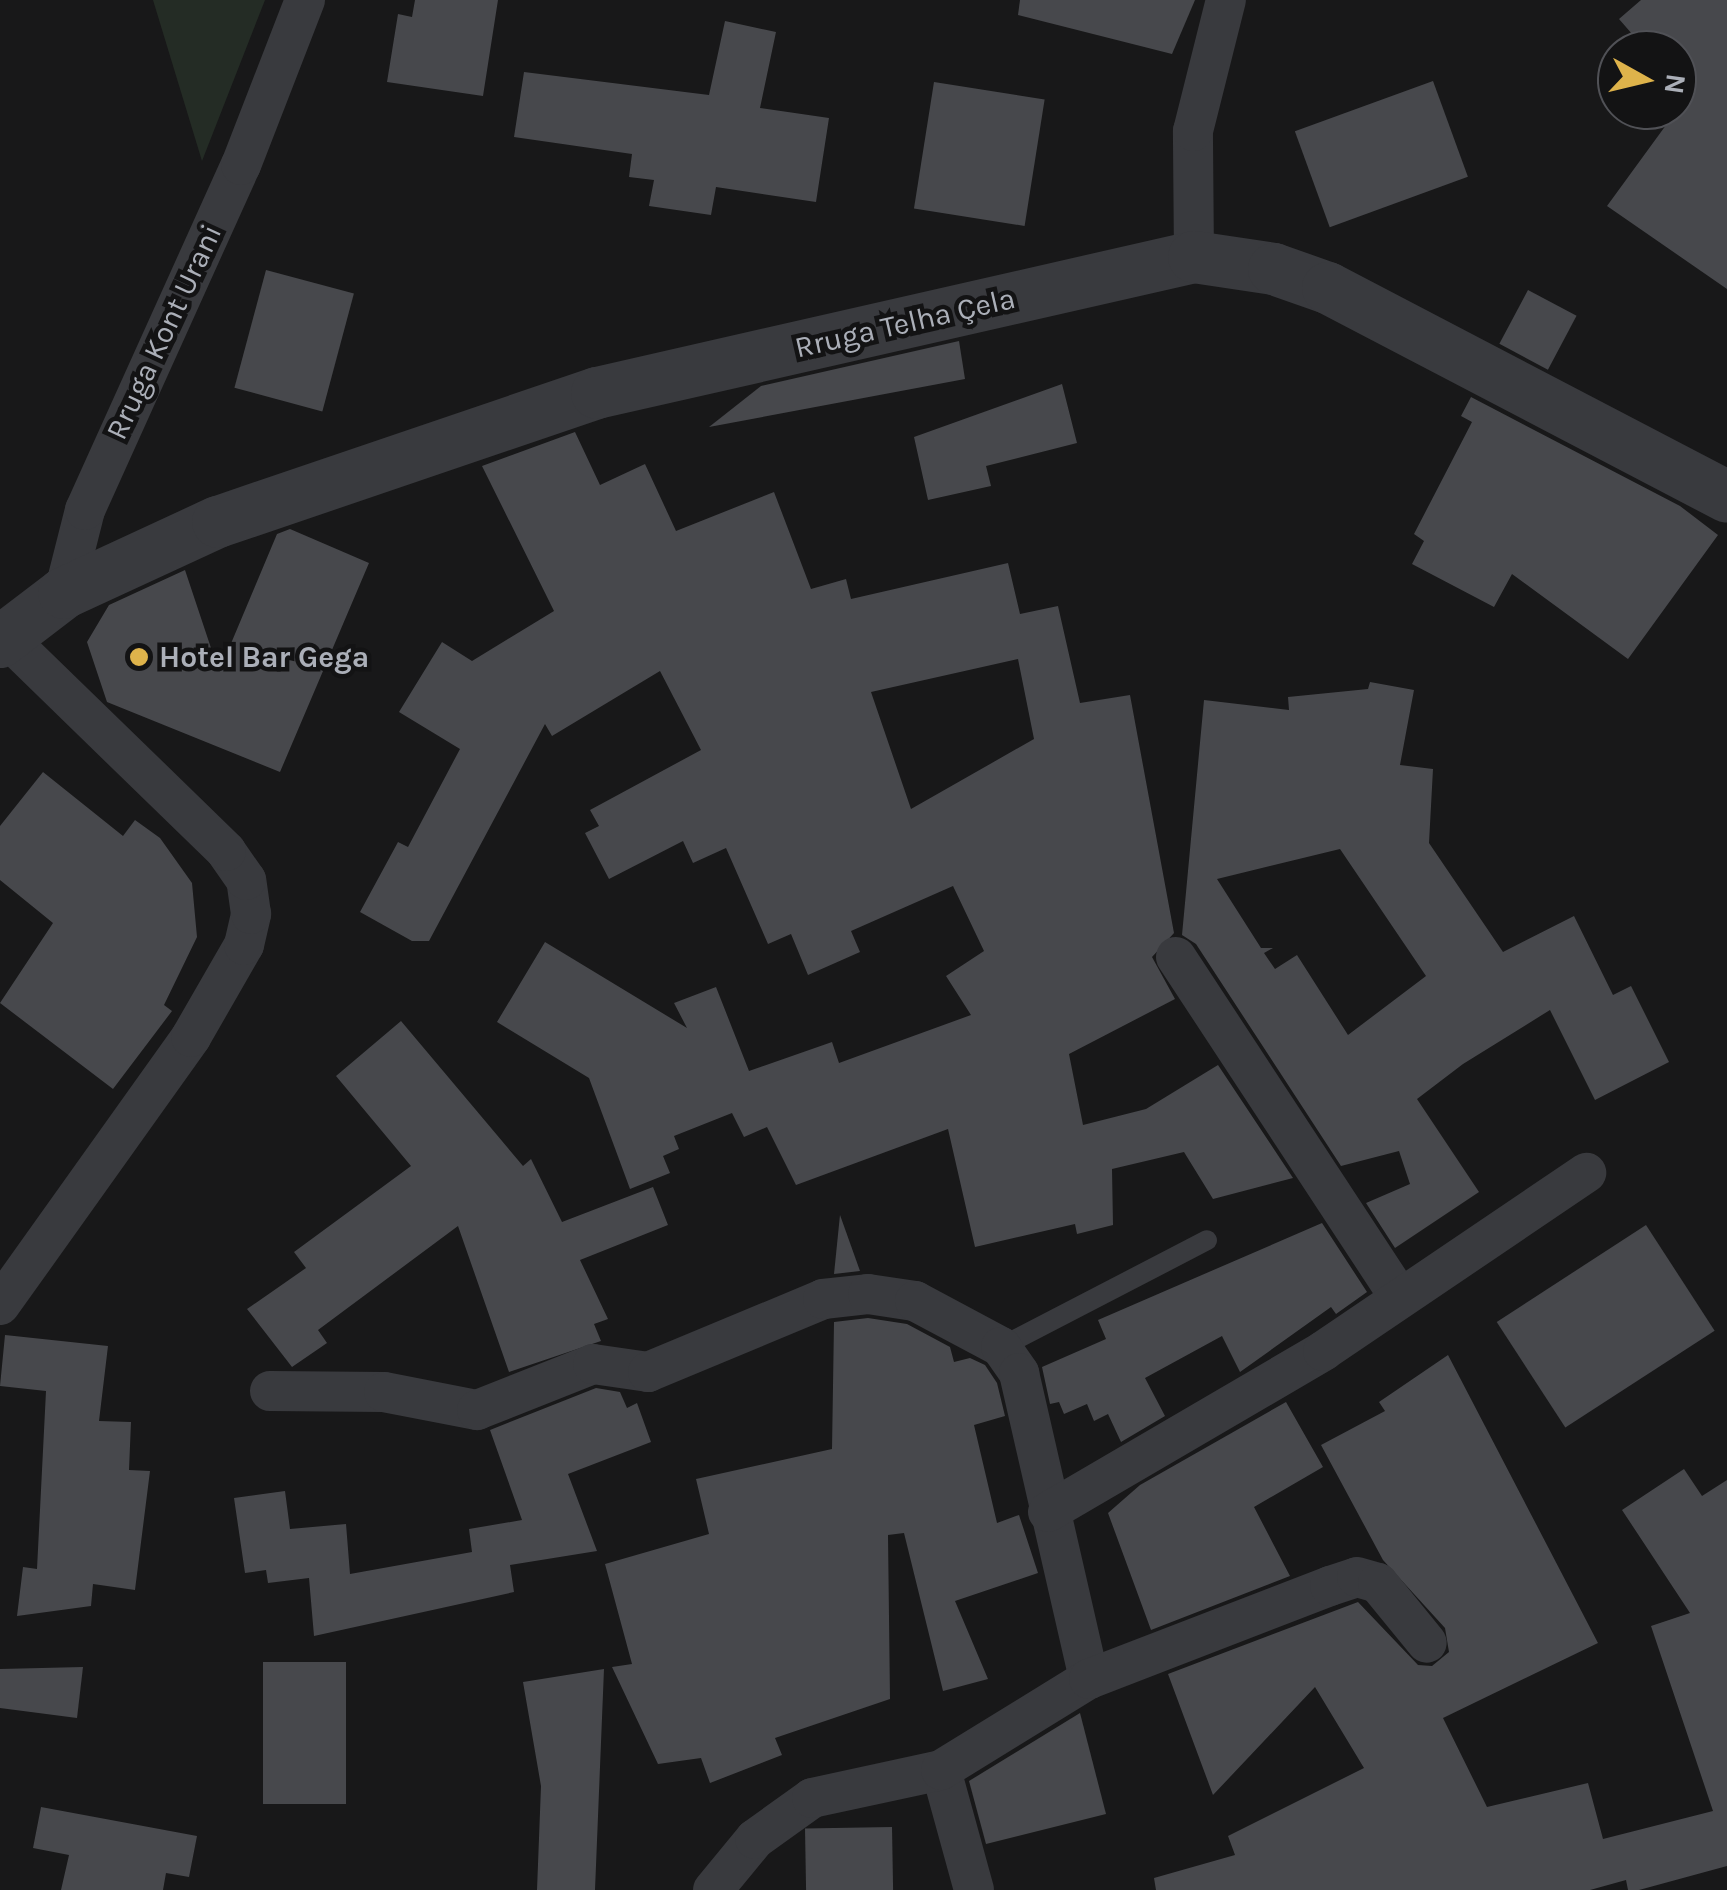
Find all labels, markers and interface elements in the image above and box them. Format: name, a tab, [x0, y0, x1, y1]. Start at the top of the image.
north arrow	[1597, 30, 1697, 130]
text: N	[1657, 72, 1693, 96]
street label: Rruga Kont Urani	[98, 219, 230, 445]
street label: Rruga Telha Çela	[791, 280, 1019, 366]
place label: Hotel Bar Gega	[159, 639, 369, 675]
marker: Hotel Bar Gega	[128, 646, 150, 668]

